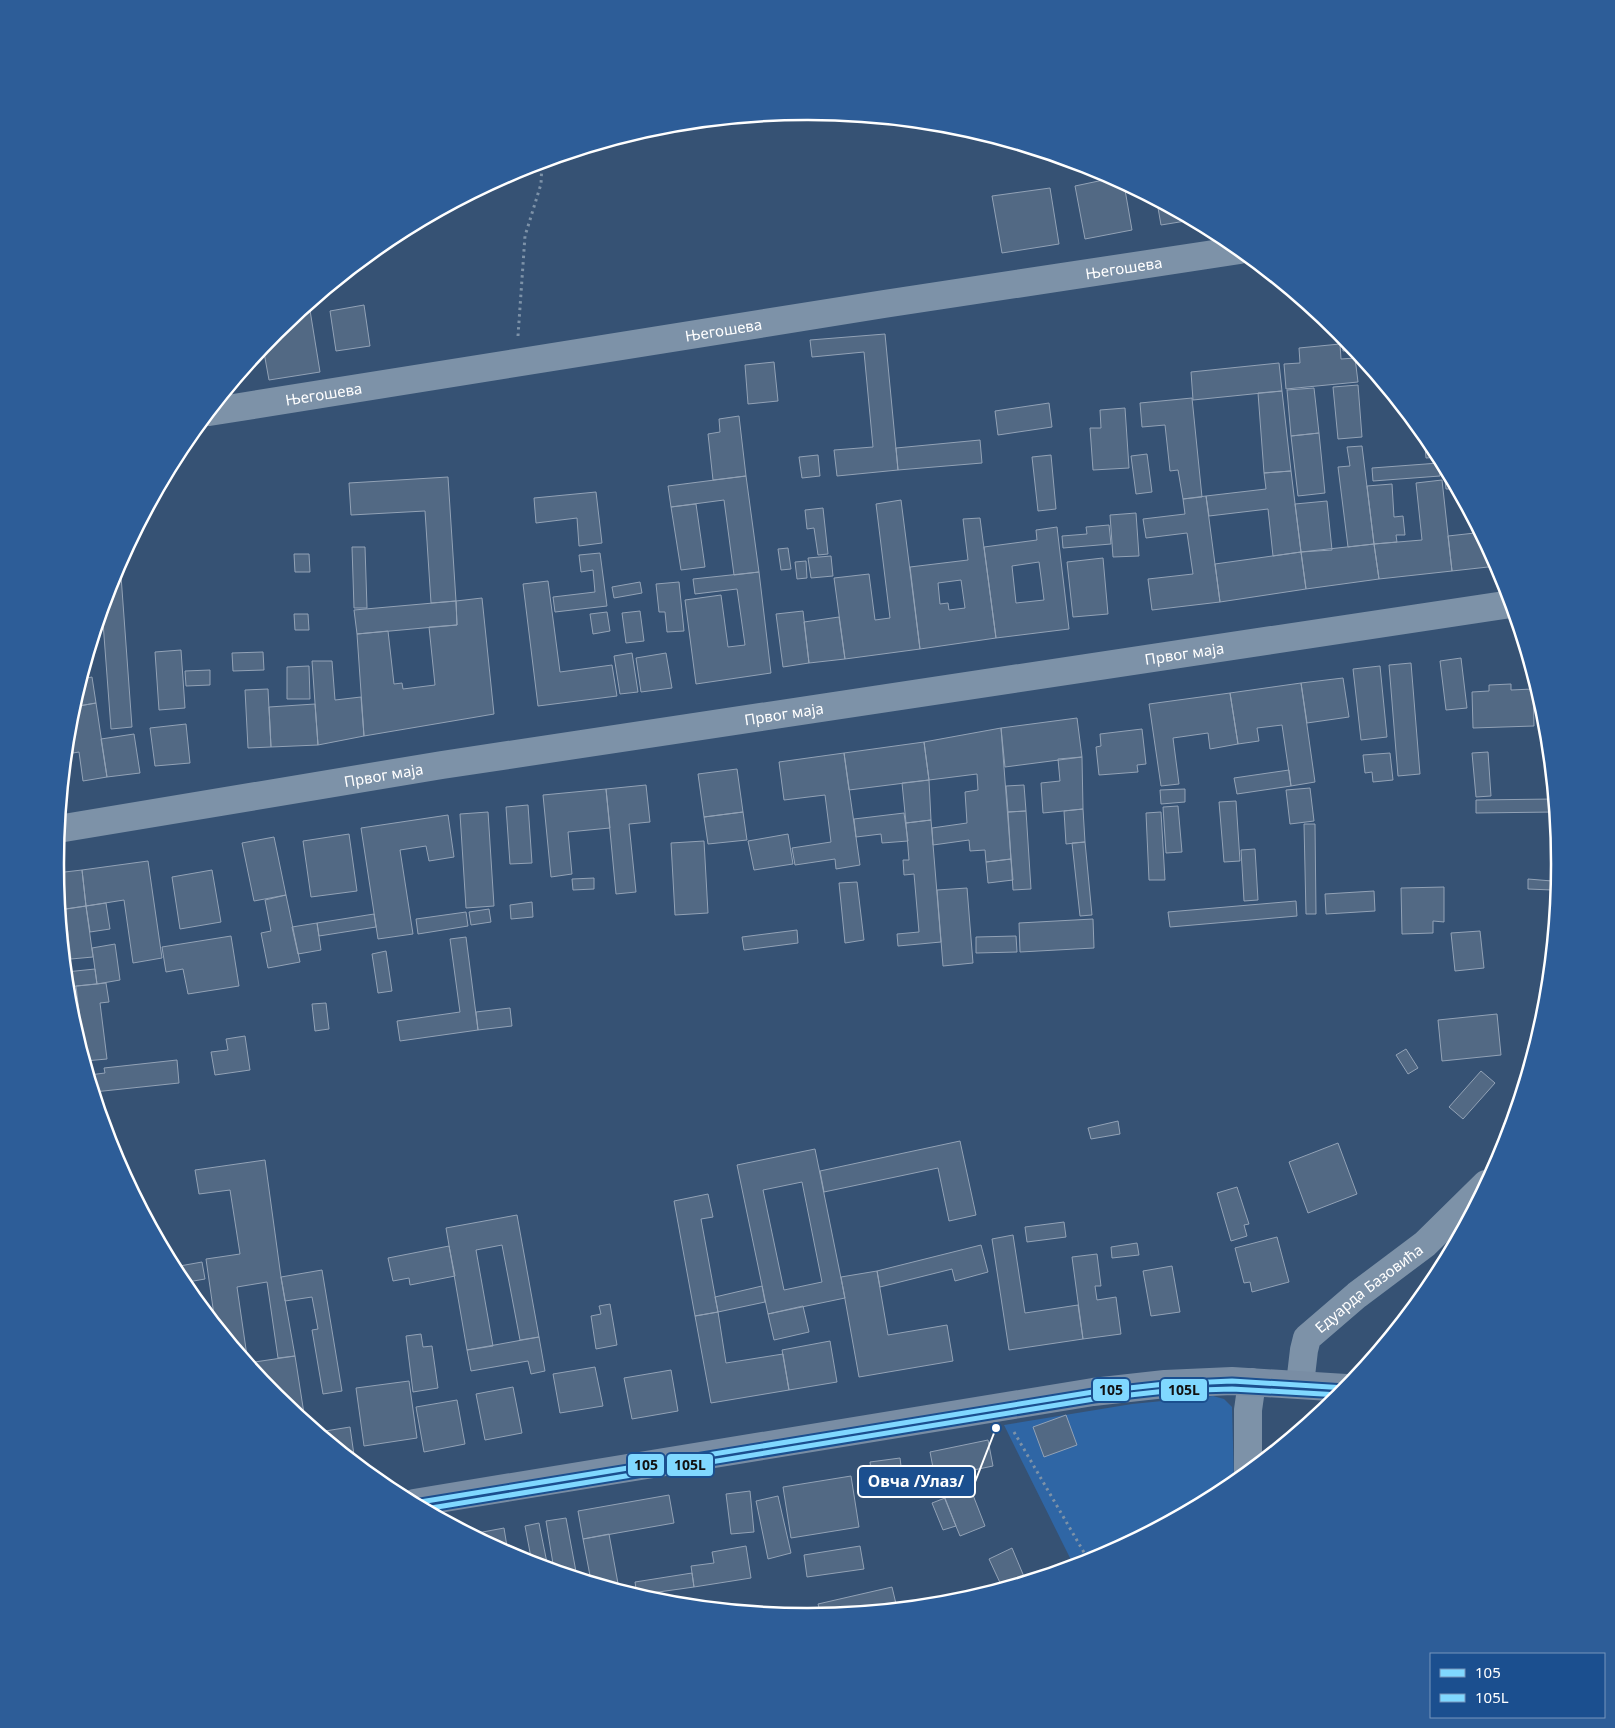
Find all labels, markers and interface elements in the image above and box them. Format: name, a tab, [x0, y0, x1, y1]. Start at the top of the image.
street label: Његошева	[1084, 252, 1163, 283]
street label: Његошева	[684, 314, 763, 346]
street label: Његошева	[284, 378, 363, 410]
street label: Првог маја	[1143, 637, 1225, 669]
street label: Првог маја	[743, 698, 825, 729]
street label: Првог маја	[342, 758, 425, 791]
street label: Едуарда Базовића	[1310, 1239, 1427, 1337]
line badge: 105	[1092, 1378, 1130, 1402]
line badge: 105L	[1160, 1378, 1208, 1402]
text: 105	[1099, 1380, 1123, 1399]
text: 105L	[1168, 1380, 1200, 1399]
line badge: 105	[627, 1453, 665, 1477]
line badge: 105L	[666, 1453, 714, 1477]
text: 105	[634, 1455, 658, 1474]
text: 105L	[674, 1455, 706, 1474]
callout: Овча /Улаз/	[858, 1466, 975, 1497]
text: Овча /Улаз/	[868, 1470, 965, 1492]
legend	[1430, 1653, 1605, 1718]
text: 105	[1475, 1662, 1501, 1682]
text: 105L	[1475, 1687, 1509, 1707]

